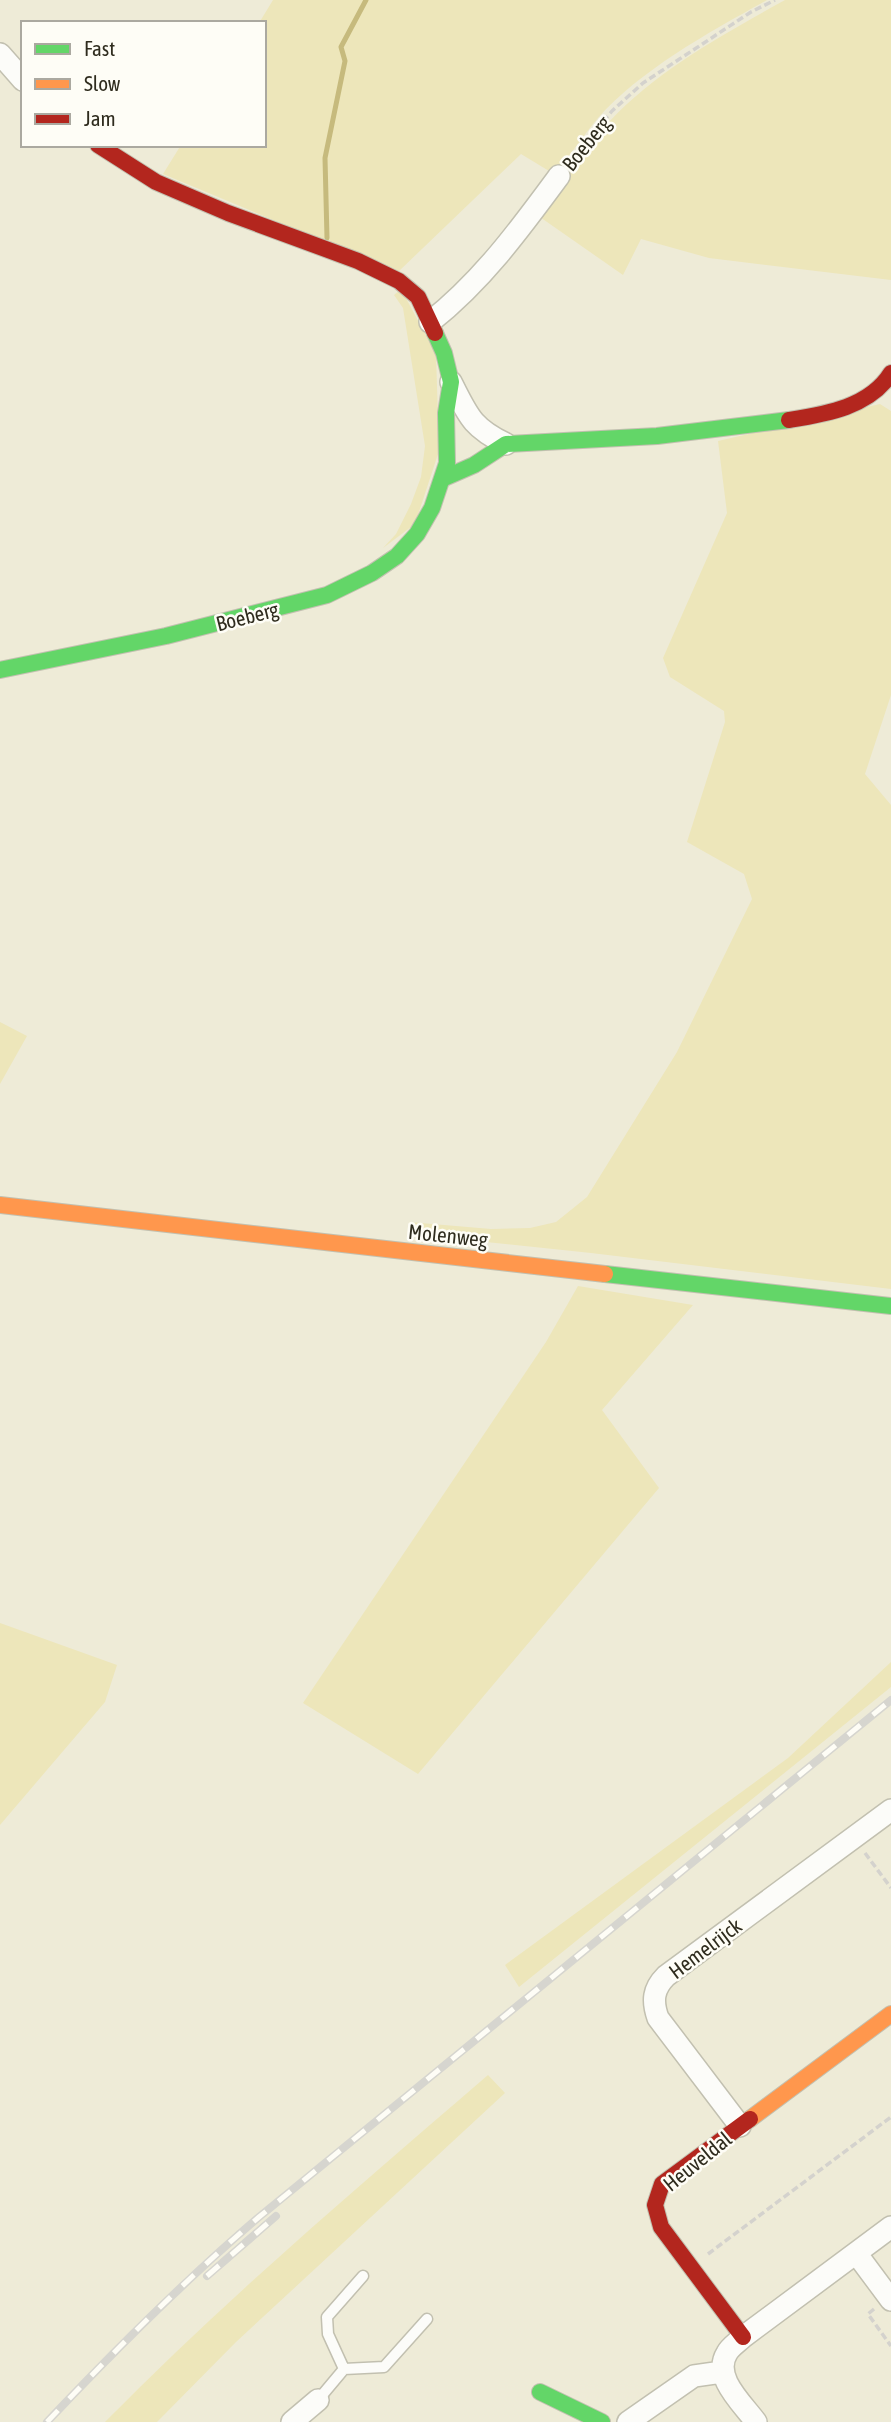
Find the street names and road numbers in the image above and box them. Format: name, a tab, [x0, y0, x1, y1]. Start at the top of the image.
street label: Boeberg	[557, 111, 615, 175]
street label: Boeberg	[213, 597, 281, 635]
street label: Molenweg	[407, 1219, 489, 1251]
street label: Hemelrijck	[664, 1913, 746, 1983]
street label: Heuveldal	[658, 2126, 736, 2196]

